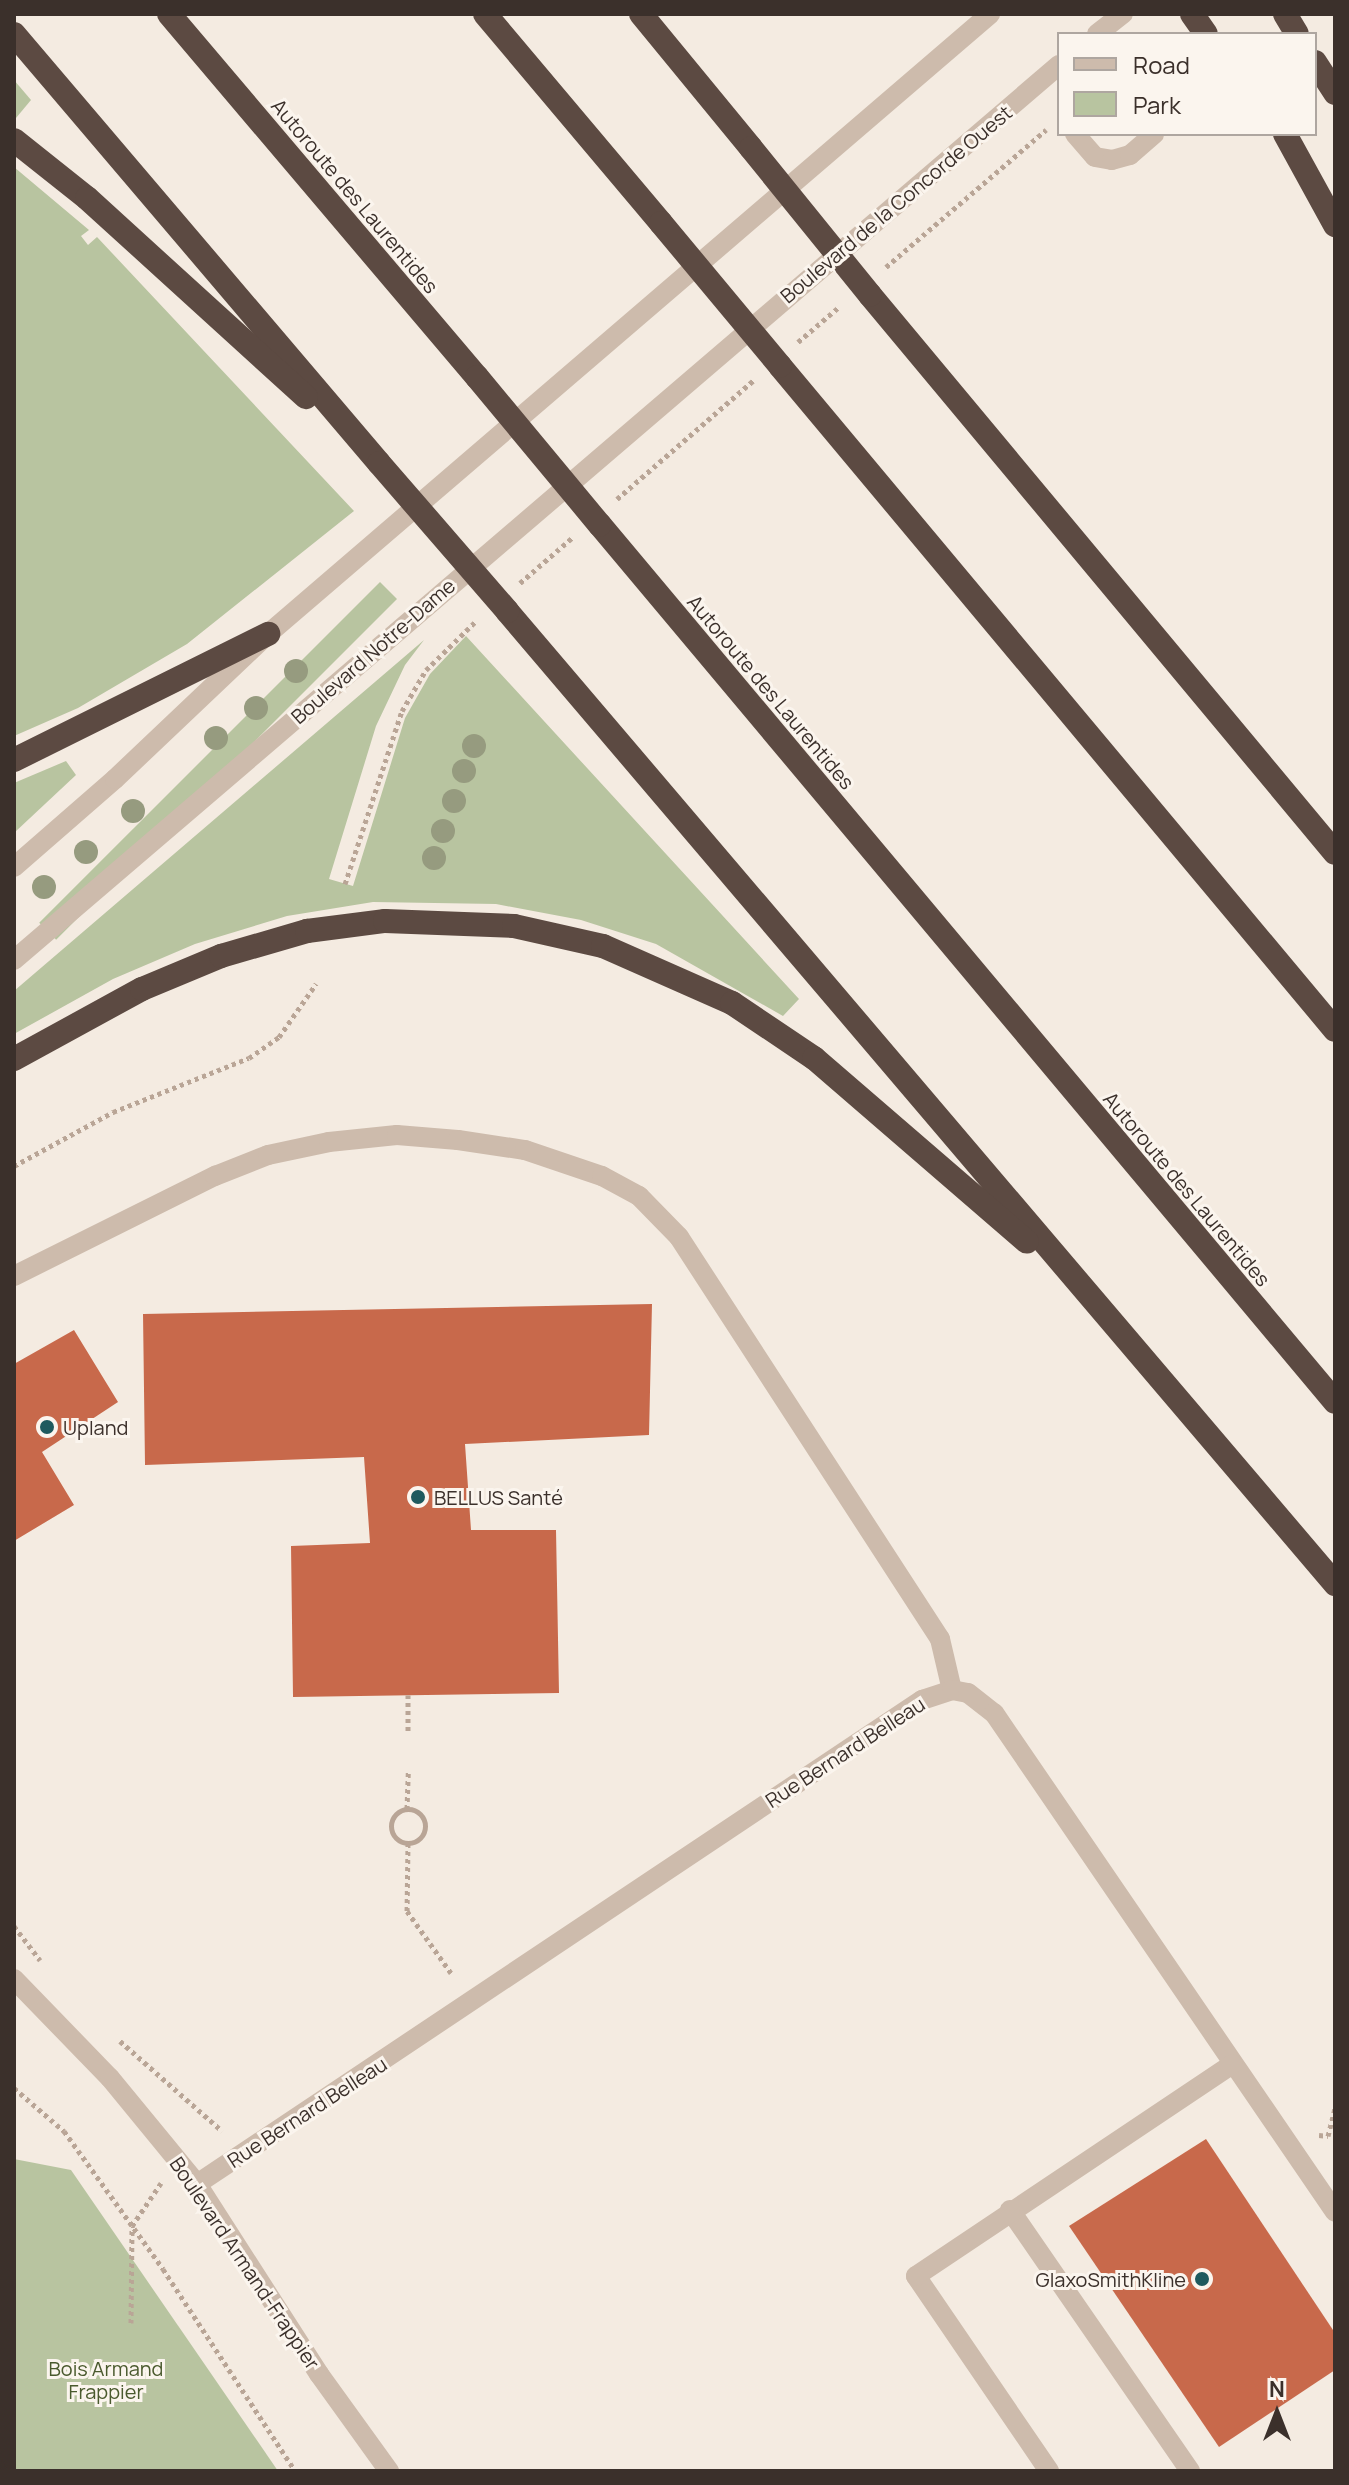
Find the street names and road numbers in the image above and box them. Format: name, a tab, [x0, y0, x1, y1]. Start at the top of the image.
street label: Autoroute des Laurentides	[267, 94, 443, 298]
street label: Boulevard de la Concorde Ouest	[776, 100, 1016, 308]
street label: Boulevard Notre-Dame	[286, 573, 460, 729]
street label: Autoroute des Laurentides	[683, 590, 859, 794]
street label: Autoroute des Laurentides	[1099, 1087, 1275, 1291]
street label: Rue Bernard Belleau	[761, 1692, 929, 1812]
street label: Rue Bernard Belleau	[223, 2052, 391, 2172]
street label: Boulevard Armand-Frappier	[165, 2152, 325, 2374]

